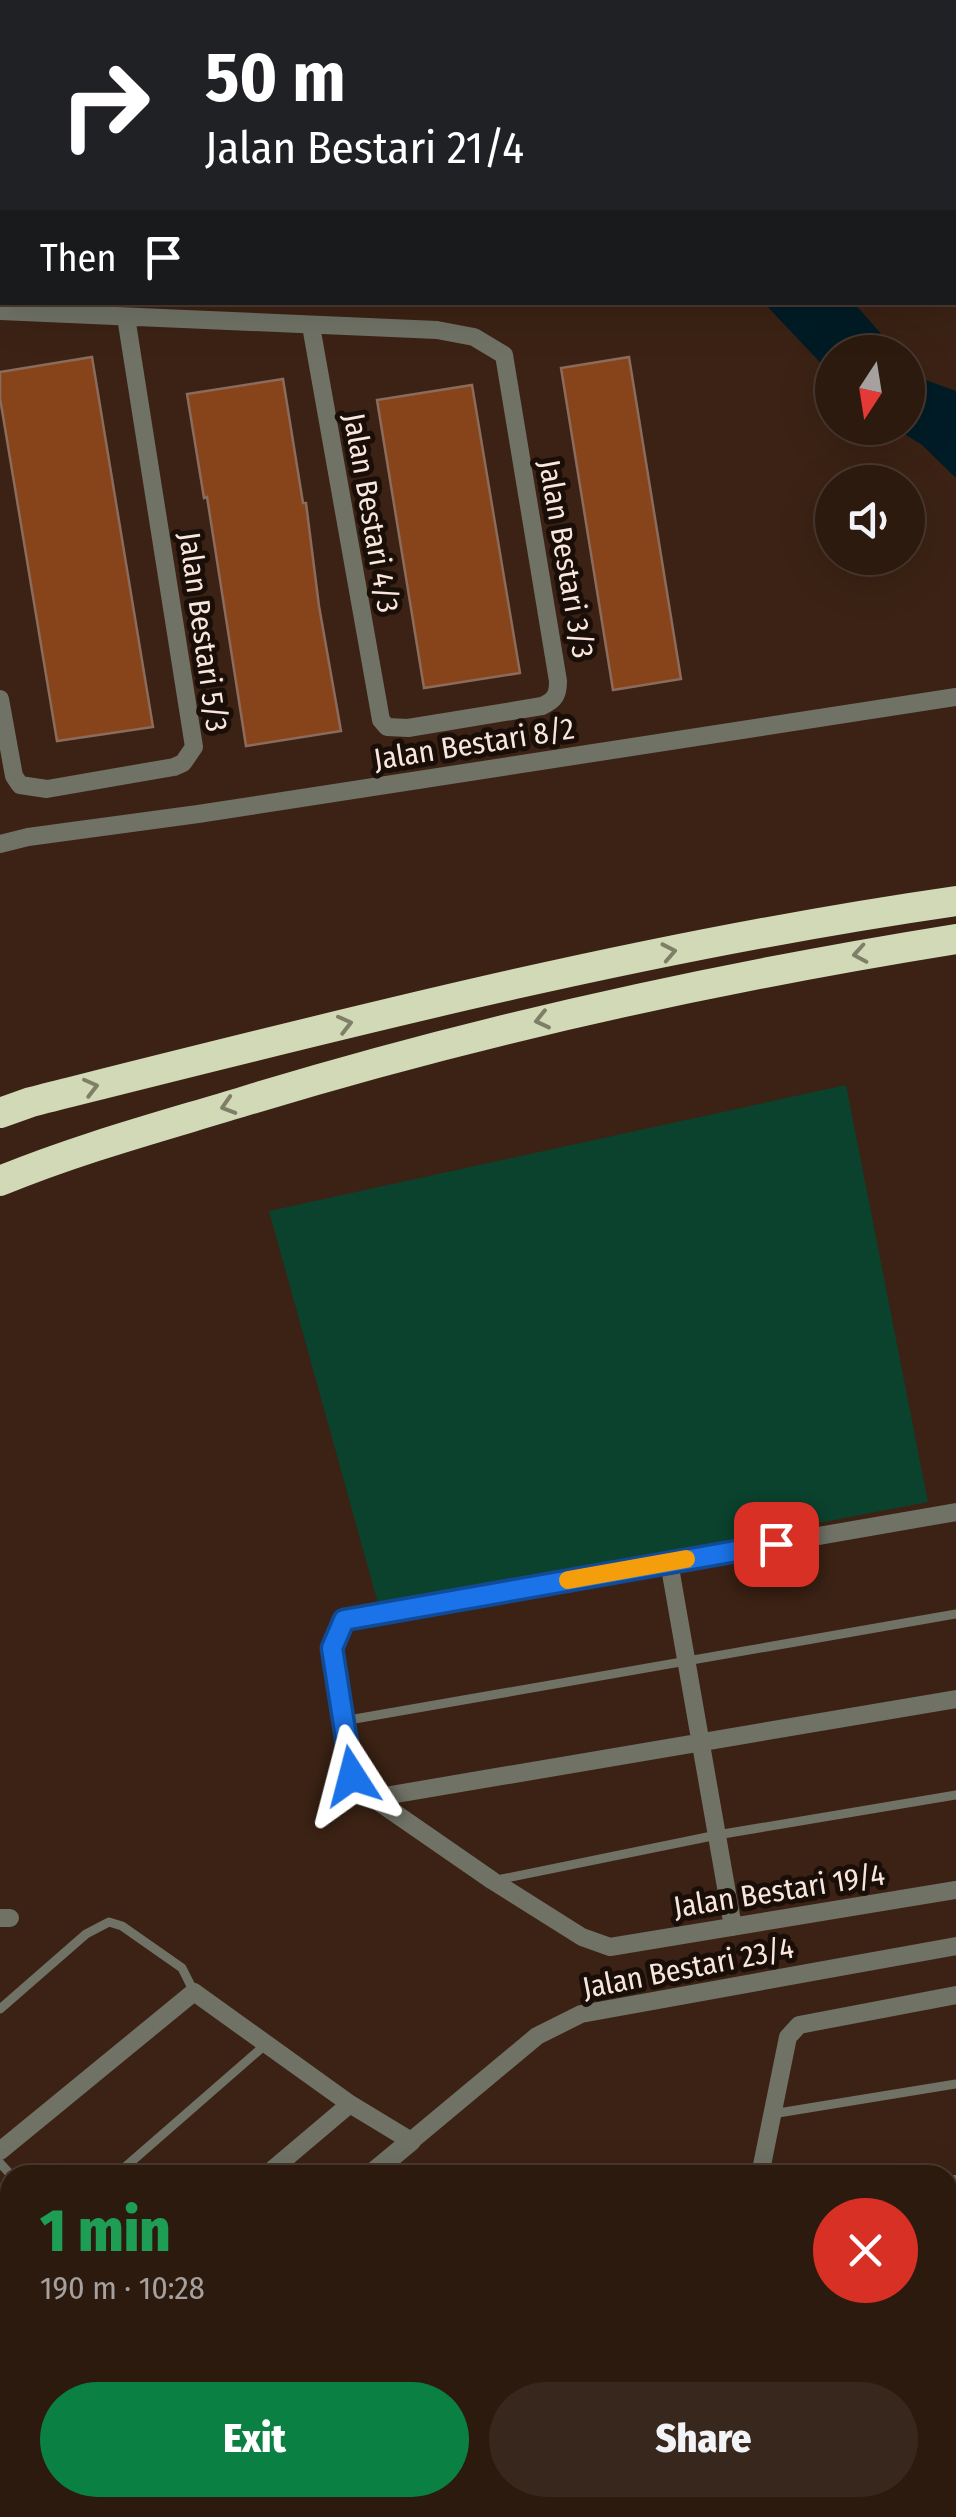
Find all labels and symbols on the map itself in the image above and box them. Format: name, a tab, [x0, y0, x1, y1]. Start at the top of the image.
north arrow	[815, 335, 925, 445]
street label: Jalan Bestari 4/3	[336, 410, 406, 616]
street label: Jalan Bestari 3/3	[531, 457, 601, 661]
street label: Jalan Bestari 5/3	[171, 530, 235, 734]
street label: Jalan Bestari 8/2	[371, 710, 577, 778]
one-way arrow	[661, 942, 678, 963]
one-way arrow	[851, 943, 868, 964]
one-way arrow	[534, 1008, 551, 1029]
one-way arrow	[336, 1014, 353, 1035]
one-way arrow	[82, 1078, 99, 1099]
one-way arrow	[220, 1094, 237, 1115]
pin	[734, 1502, 819, 1587]
position arrow	[300, 1724, 404, 1828]
street label: Jalan Bestari 19/4	[671, 1857, 887, 1925]
street label: Jalan Bestari 23/4	[579, 1930, 797, 2006]

